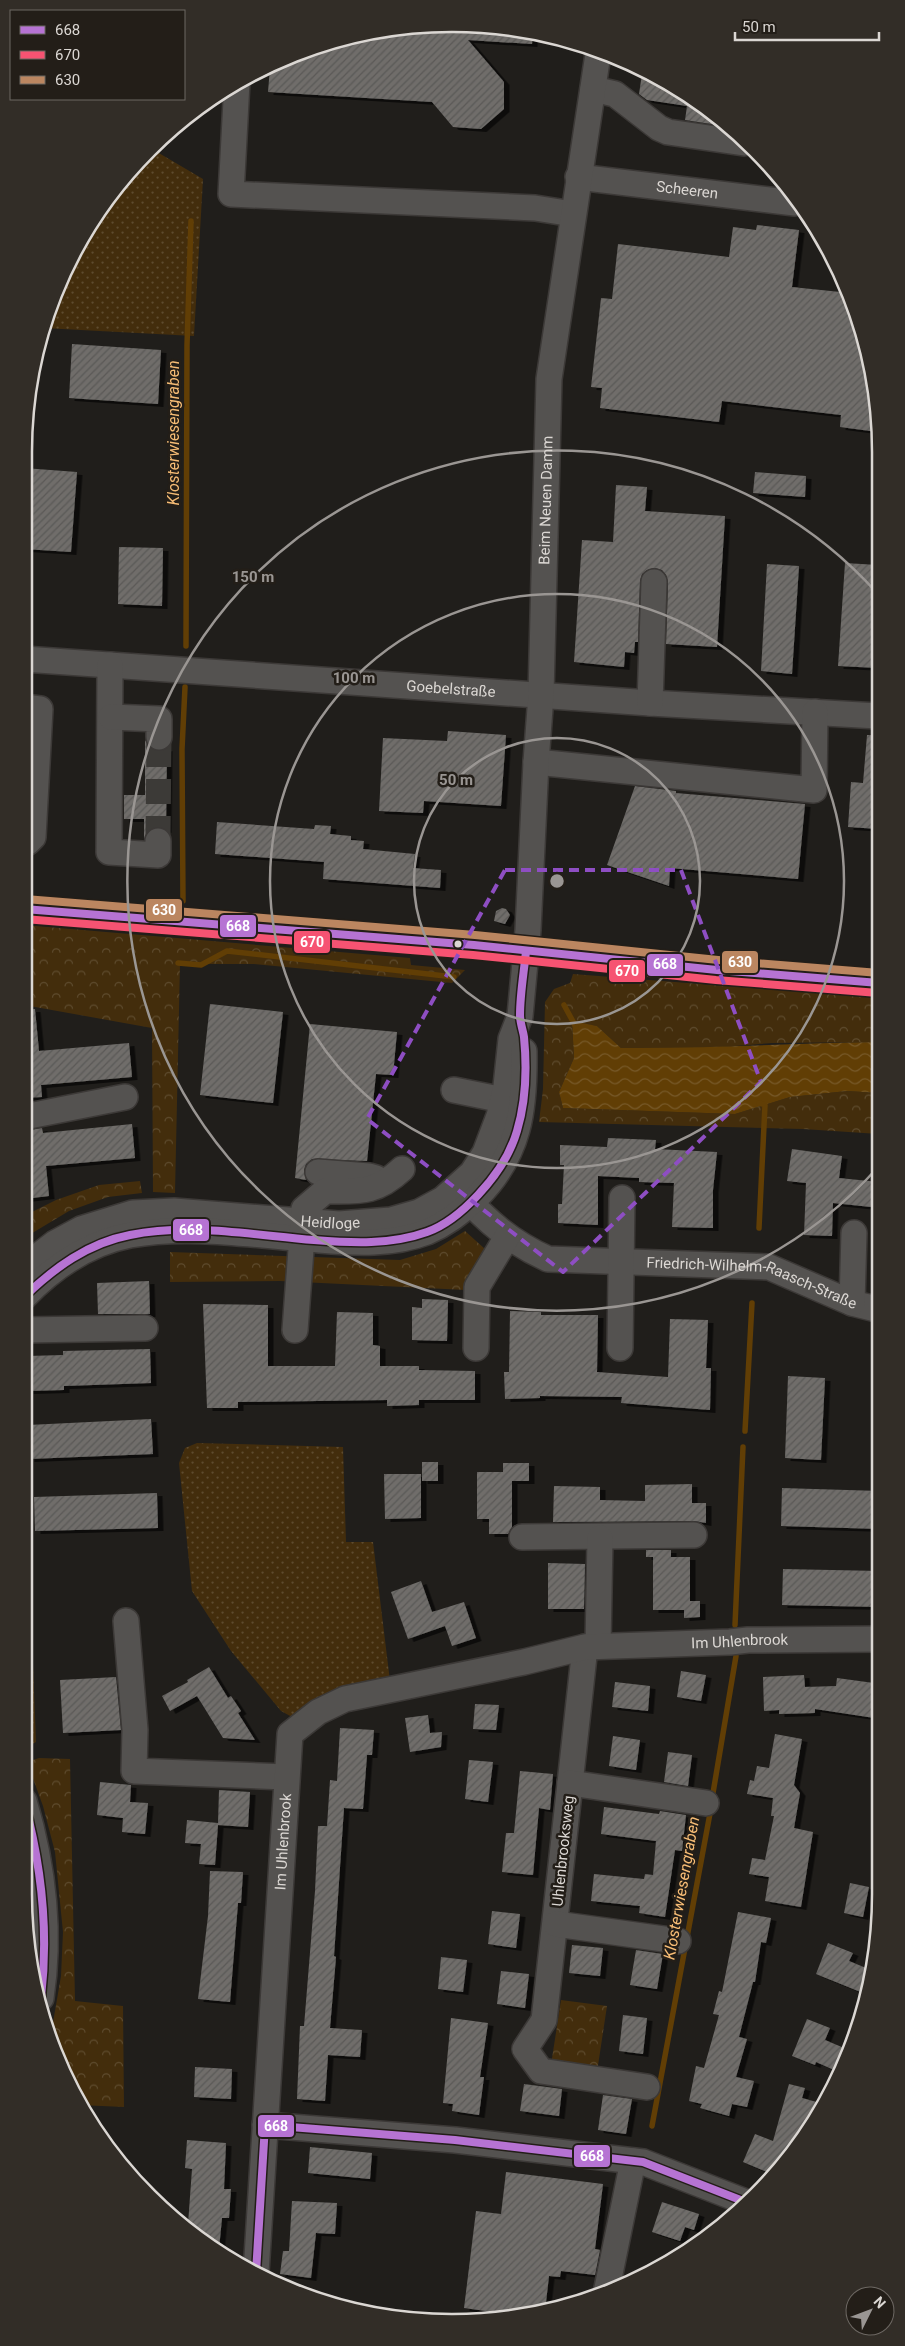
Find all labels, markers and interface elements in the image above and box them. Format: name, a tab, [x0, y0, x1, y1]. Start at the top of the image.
legend	[10, 10, 185, 100]
scale bar	[735, 10, 879, 42]
text: 50 m	[742, 18, 776, 36]
text: 668	[55, 21, 80, 39]
text: 670	[55, 46, 80, 64]
text: 630	[55, 71, 80, 89]
street label: Scheeren	[655, 177, 719, 203]
water label: Klosterwiesengraben	[164, 360, 183, 506]
street label: Beim Neuen Damm	[535, 435, 557, 565]
text: 150 m	[232, 568, 274, 586]
text: 100 m	[333, 669, 375, 687]
street label: Goebelstraße	[406, 677, 496, 701]
text: 50 m	[439, 771, 473, 789]
centre of rings	[548, 872, 566, 890]
line badge: 630	[145, 898, 183, 922]
text: 630	[152, 902, 176, 918]
line badge: 668	[219, 914, 257, 938]
text: 668	[226, 918, 250, 934]
line badge: 670	[293, 930, 331, 954]
text: 670	[300, 934, 324, 950]
unlabelled marker	[453, 939, 463, 949]
line badge: 630	[721, 950, 759, 974]
line badge: 668	[646, 953, 684, 977]
text: 630	[728, 954, 752, 970]
text: 668	[653, 956, 677, 972]
line badge: 670	[608, 959, 646, 983]
text: 670	[615, 963, 639, 979]
street label: Heidloge	[300, 1212, 361, 1233]
line badge: 668	[172, 1218, 210, 1242]
text: 668	[179, 1222, 203, 1238]
street label: Friedrich-Wilhelm-Raasch-Straße	[646, 1254, 858, 1313]
street label: Im Uhlenbrook	[691, 1631, 789, 1652]
street label: Im Uhlenbrook	[271, 1792, 295, 1891]
street label: Uhlenbrooksweg	[548, 1795, 578, 1907]
water label: Klosterwiesengraben	[660, 1815, 703, 1961]
line badge: 668	[257, 2114, 295, 2138]
text: 668	[264, 2118, 288, 2134]
line badge: 668	[573, 2144, 611, 2168]
text: 668	[580, 2148, 604, 2164]
north arrow	[845, 2286, 895, 2336]
text: N	[870, 2293, 889, 2311]

